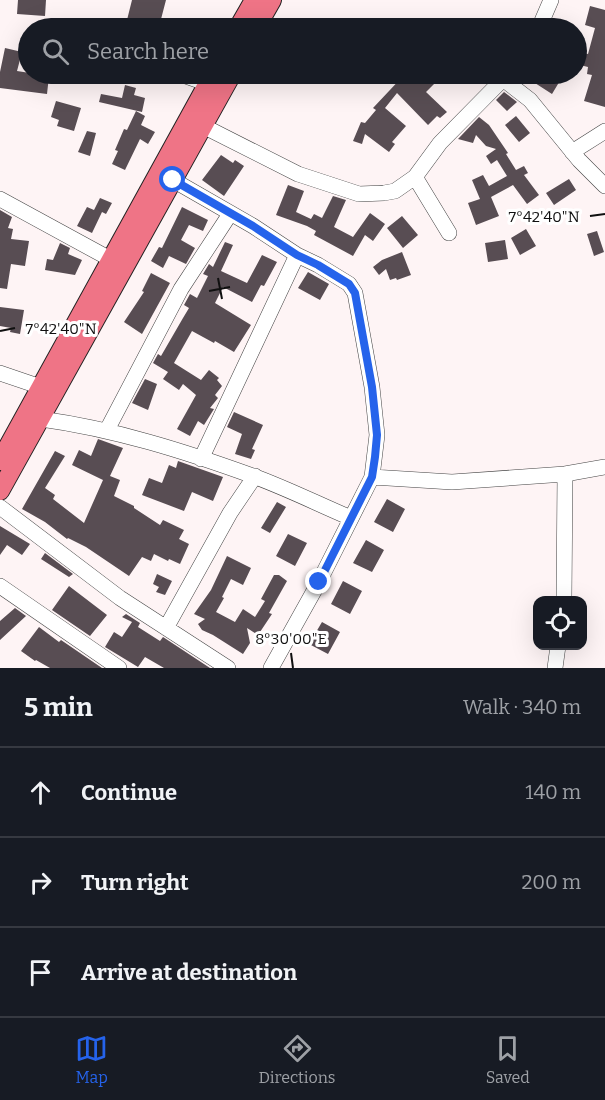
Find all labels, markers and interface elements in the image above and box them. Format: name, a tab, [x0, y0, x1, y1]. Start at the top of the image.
search box	[18, 18, 587, 84]
icon: search	[39, 35, 72, 68]
text: Search here	[87, 38, 209, 65]
route start	[159, 166, 185, 192]
text: 7°42'40"N	[508, 208, 580, 226]
text: 7°42'40"N	[25, 320, 97, 338]
route end	[305, 568, 331, 594]
map controls	[533, 596, 587, 650]
button: locate	[533, 596, 587, 650]
text: 8°30'00"E	[255, 630, 327, 648]
text: 5 min	[24, 692, 93, 723]
text: Walk · 340 m	[463, 695, 581, 719]
icon: ahead	[24, 776, 57, 809]
text: Continue	[81, 779, 177, 806]
text: 140 m	[525, 780, 581, 804]
icon: right	[24, 866, 57, 899]
text: Turn right	[81, 869, 189, 896]
text: 200 m	[521, 870, 581, 894]
icon: arrive	[24, 956, 57, 989]
text: Arrive at destination	[81, 959, 297, 986]
tab: Map	[75, 1032, 108, 1087]
tab: Directions	[259, 1032, 336, 1087]
tab: Saved	[486, 1032, 530, 1087]

